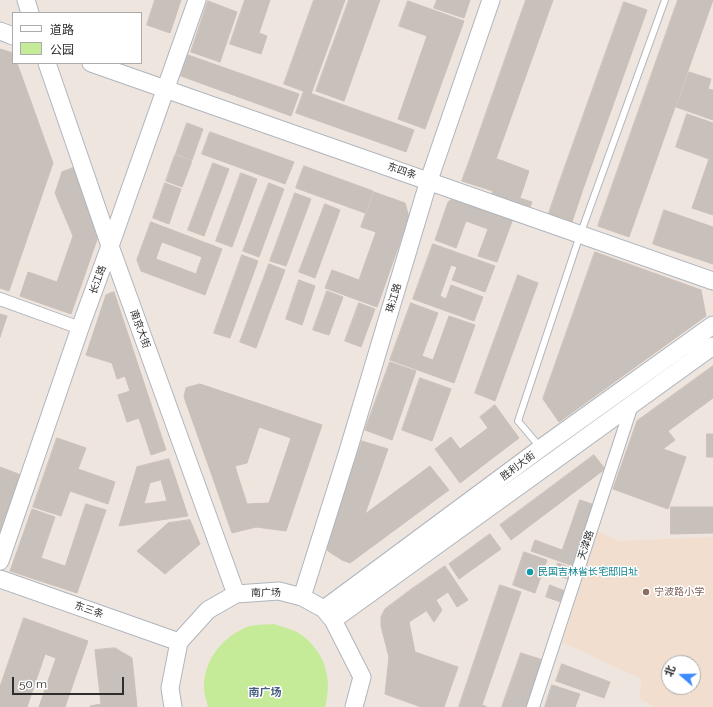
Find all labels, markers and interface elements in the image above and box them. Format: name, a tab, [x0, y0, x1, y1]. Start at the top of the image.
legend	[12, 12, 142, 64]
text: 道路	[50, 23, 74, 37]
text: 公园	[50, 43, 74, 57]
street label: 东四条	[386, 160, 418, 182]
street label: 长江路	[87, 264, 109, 296]
street label: 珠江路	[384, 282, 404, 314]
street label: 南京大街	[128, 308, 152, 350]
street label: 胜利大街	[498, 449, 538, 483]
street label: 天津路	[576, 529, 596, 561]
place label: 民国吉林省长宅邸旧址	[538, 566, 638, 578]
marker: 民国吉林省长宅邸旧址	[525, 567, 535, 577]
place label: 宁波路小学	[654, 586, 704, 598]
street label: 南广场	[251, 587, 281, 599]
marker: 宁波路小学	[641, 587, 651, 597]
street label: 东三条	[73, 599, 105, 621]
north arrow	[661, 655, 701, 695]
text: 北	[662, 664, 678, 678]
scale bar	[14, 669, 126, 695]
text: 50 m	[19, 677, 47, 691]
district label: 南广场	[249, 686, 281, 700]

